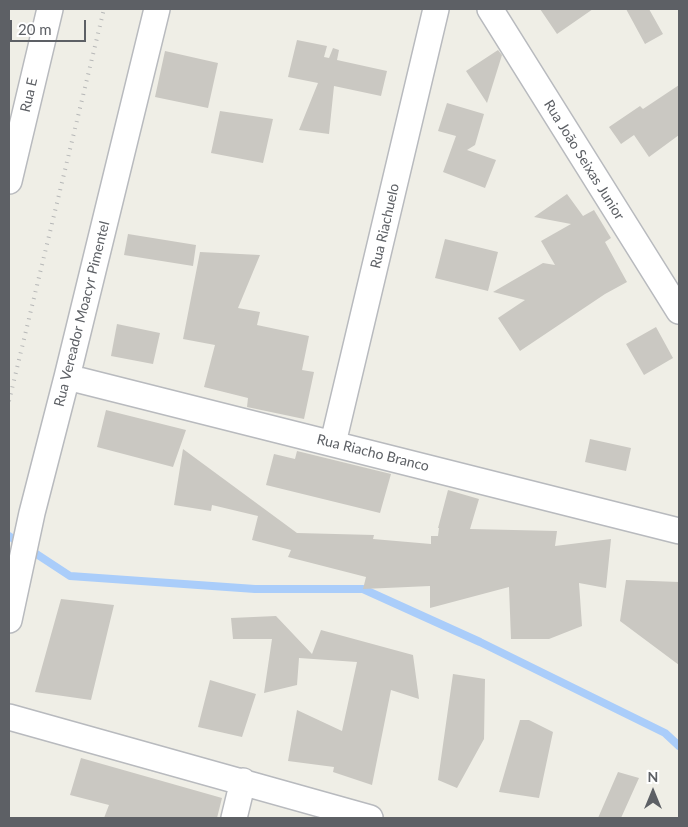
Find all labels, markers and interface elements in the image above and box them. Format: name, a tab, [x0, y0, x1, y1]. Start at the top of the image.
scale bar	[12, 10, 89, 42]
text: 20 m	[18, 20, 52, 38]
street label: Rua E	[17, 76, 41, 114]
street label: Rua João Seixas Junior	[540, 97, 628, 223]
street label: Rua Riachuelo	[367, 182, 403, 270]
street label: Rua Vereador Moacyr Pimentel	[51, 220, 113, 408]
street label: Rua Riacho Branco	[315, 431, 431, 475]
north arrow	[628, 767, 678, 817]
text: N	[648, 768, 658, 785]

